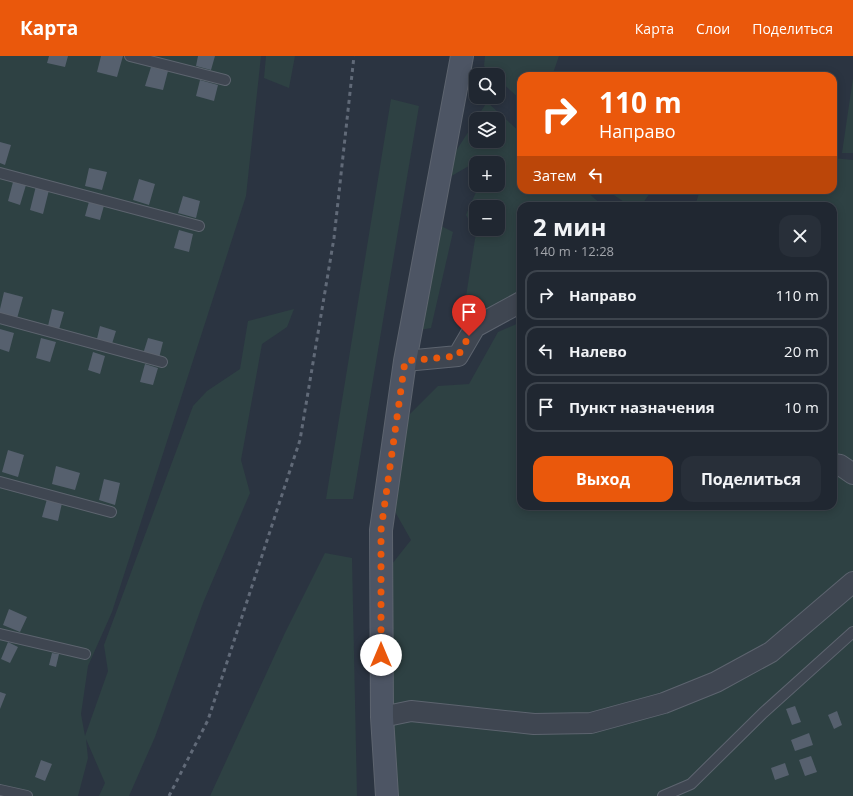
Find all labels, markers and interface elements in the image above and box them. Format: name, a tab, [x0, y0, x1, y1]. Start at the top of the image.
text: Карта	[20, 15, 78, 41]
text: Карта	[635, 19, 674, 38]
text: Слои	[696, 19, 730, 38]
text: Поделиться	[752, 19, 833, 38]
map controls	[469, 68, 505, 236]
button: search	[469, 68, 505, 104]
text: 110 m	[599, 83, 682, 121]
icon: right	[533, 88, 585, 140]
button: layers	[469, 112, 505, 148]
text: Направо	[599, 119, 676, 143]
button: +	[469, 156, 505, 192]
icon: left	[585, 164, 607, 186]
text: Затем	[533, 165, 577, 185]
button: −	[469, 200, 505, 236]
text: 2 мин	[533, 210, 606, 243]
button: close	[779, 215, 821, 257]
text: 140 m · 12:28	[533, 242, 614, 260]
icon: right	[535, 284, 557, 306]
text: Направо	[569, 285, 637, 305]
text: 110 m	[775, 285, 819, 305]
pin	[452, 295, 486, 336]
icon: arrive	[458, 301, 480, 323]
icon: left	[535, 340, 557, 362]
text: Налево	[569, 341, 627, 361]
text: 20 m	[784, 341, 819, 361]
icon: arrive	[535, 396, 557, 418]
text: Пункт назначения	[569, 397, 715, 417]
text: 10 m	[784, 397, 819, 417]
button: Выход	[533, 456, 673, 502]
button: Поделиться	[681, 456, 821, 502]
position arrow	[360, 634, 402, 676]

